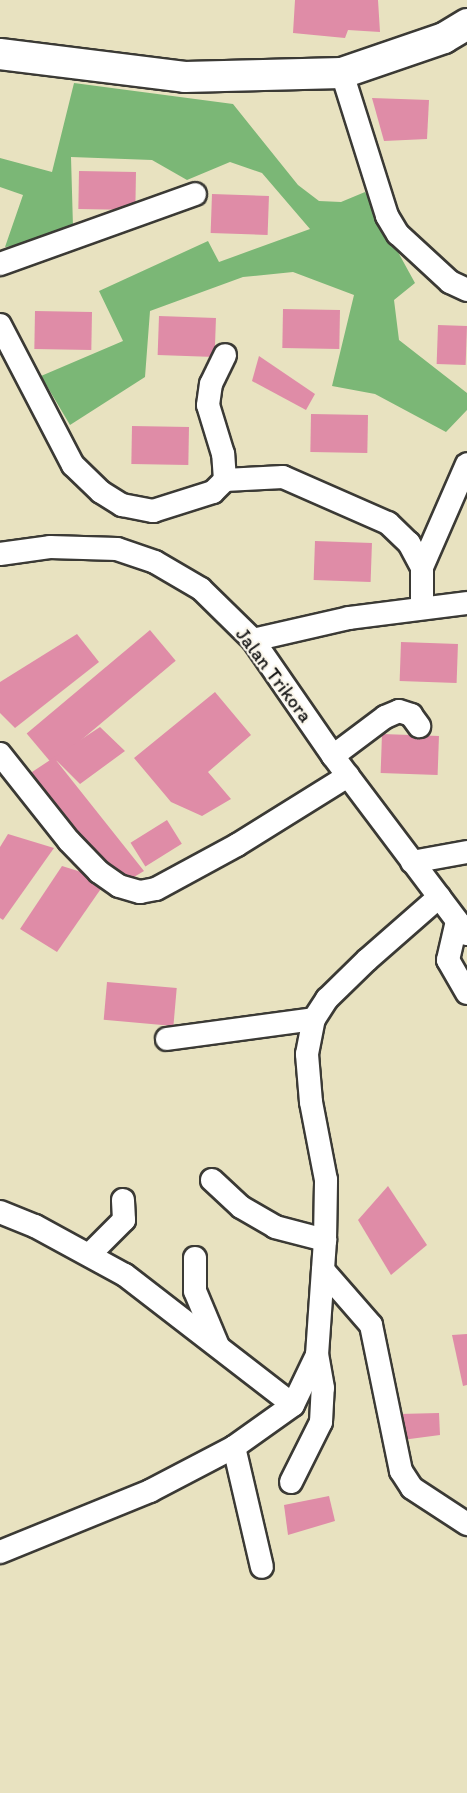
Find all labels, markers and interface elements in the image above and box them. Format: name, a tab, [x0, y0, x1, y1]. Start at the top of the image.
street label: Jalan Trikora	[231, 623, 317, 727]

